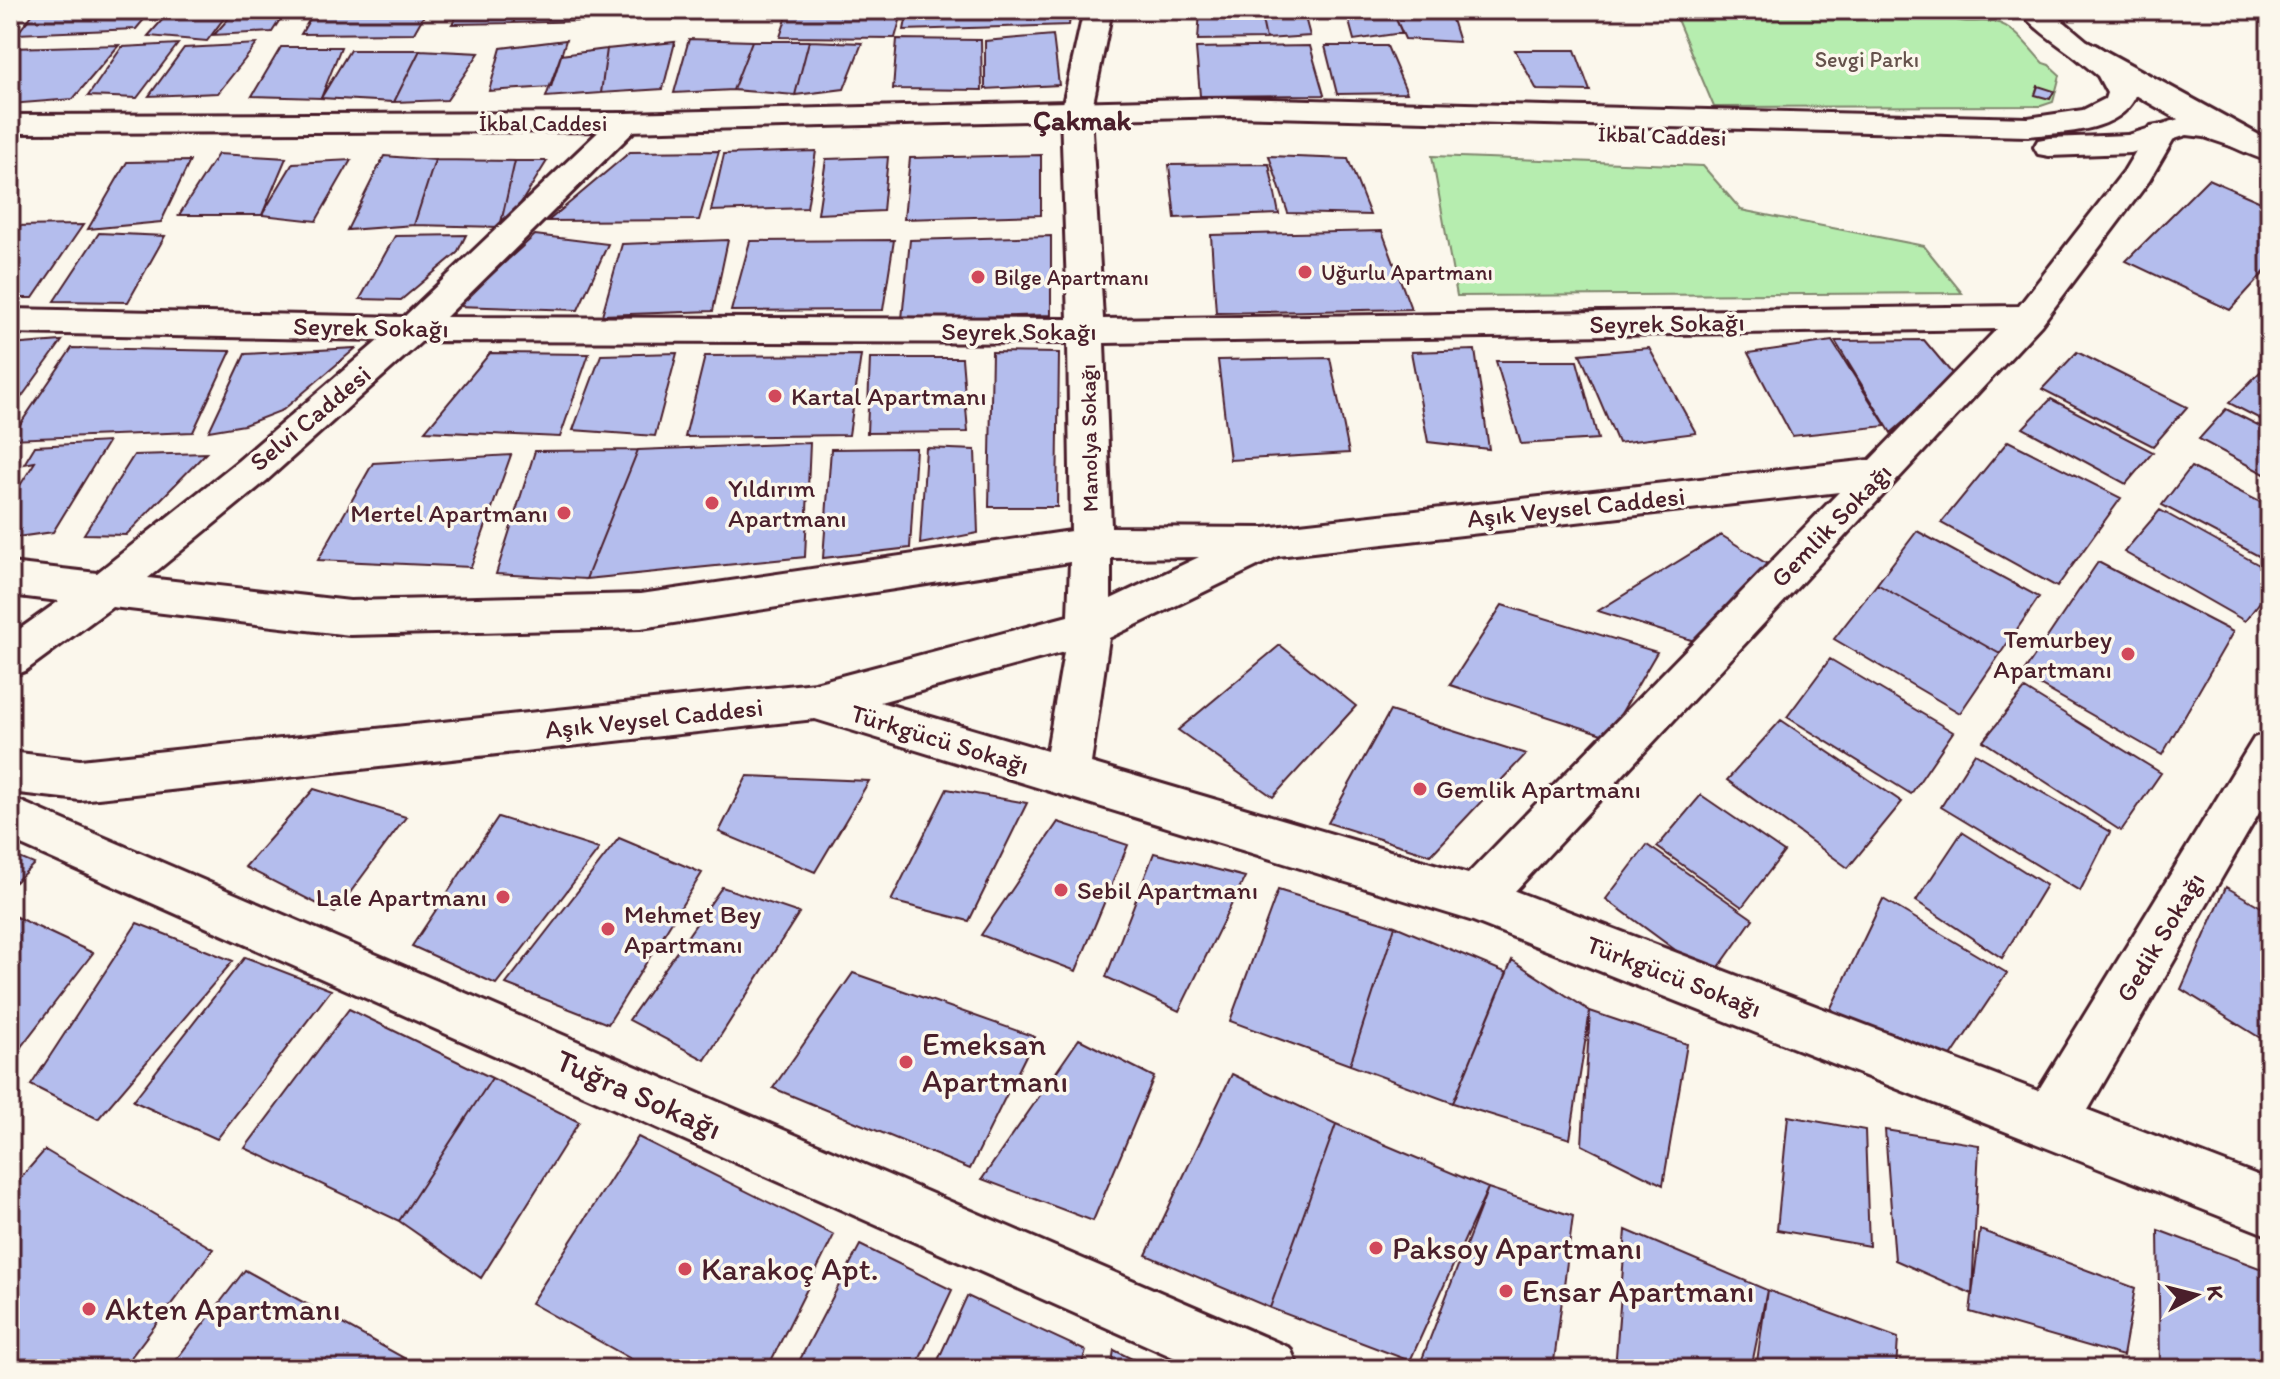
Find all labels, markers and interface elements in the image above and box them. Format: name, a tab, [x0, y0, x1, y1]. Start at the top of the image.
park label: Sevgi Parkı	[1815, 46, 1919, 73]
district label: Çakmak	[1033, 103, 1131, 137]
street label: İkbal Caddesi	[479, 110, 607, 137]
street label: İkbal Caddesi	[1597, 120, 1727, 152]
place label: Uğurlu Apartmanı	[1321, 259, 1493, 286]
marker: Uğurlu Apartmanı	[1296, 263, 1314, 281]
place label: Bilge Apartmanı	[994, 264, 1149, 291]
marker: Bilge Apartmanı	[969, 268, 987, 286]
street label: Seyrek Sokağı	[1589, 306, 1745, 340]
street label: Seyrek Sokağı	[293, 310, 449, 344]
street label: Seyrek Sokağı	[941, 315, 1097, 347]
street label: Selvi Caddesi	[243, 358, 377, 478]
street label: Manolya Sokağı	[1074, 364, 1104, 512]
place label: Kartal Apartmanı	[791, 380, 987, 412]
marker: Kartal Apartmanı	[766, 387, 784, 405]
street label: Gemlik Sokağı	[1764, 456, 1898, 594]
place label: Yıldırım Apartmanı	[728, 472, 847, 534]
street label: Aşık Veysel Caddesi	[1465, 480, 1687, 534]
marker: Yıldırım Apartmanı	[703, 494, 721, 512]
place label: Mertel Apartmanı	[350, 497, 548, 529]
marker: Mertel Apartmanı	[555, 504, 573, 522]
place label: Temurbey Apartmanı	[1993, 623, 2112, 685]
marker: Temurbey Apartmanı	[2119, 645, 2137, 663]
street label: Aşık Veysel Caddesi	[543, 691, 765, 745]
street label: Türkgücü Sokağı	[847, 697, 1033, 781]
place label: Gemlik Apartmanı	[1436, 773, 1641, 805]
marker: Gemlik Apartmanı	[1411, 780, 1429, 798]
street label: Gedik Sokağı	[2109, 867, 2211, 1007]
place label: Sebil Apartmanı	[1077, 874, 1258, 906]
place label: Lale Apartmanı	[316, 881, 487, 913]
marker: Sebil Apartmanı	[1052, 881, 1070, 899]
marker: Lale Apartmanı	[494, 888, 512, 906]
place label: Mehmet Bey Apartmanı	[624, 898, 761, 960]
marker: Mehmet Bey Apartmanı	[599, 920, 617, 938]
street label: Türkgücü Sokağı	[1582, 928, 1766, 1024]
place label: Emeksan Apartmanı	[922, 1025, 1068, 1100]
street label: Tuğra Sokağı	[550, 1041, 728, 1147]
marker: Emeksan Apartmanı	[897, 1053, 915, 1071]
place label: Paksoy Apartmanı	[1392, 1229, 1642, 1267]
marker: Paksoy Apartmanı	[1367, 1239, 1385, 1257]
place label: Karakoç Apt.	[701, 1250, 879, 1288]
north arrow	[2156, 1255, 2236, 1335]
marker: Karakoç Apt.	[676, 1260, 694, 1278]
place label: Ensar Apartmanı	[1522, 1272, 1754, 1310]
marker: Ensar Apartmanı	[1497, 1282, 1515, 1300]
text: K	[2201, 1284, 2230, 1302]
place label: Akten Apartmanı	[105, 1290, 341, 1328]
marker: Akten Apartmanı	[80, 1300, 98, 1318]

